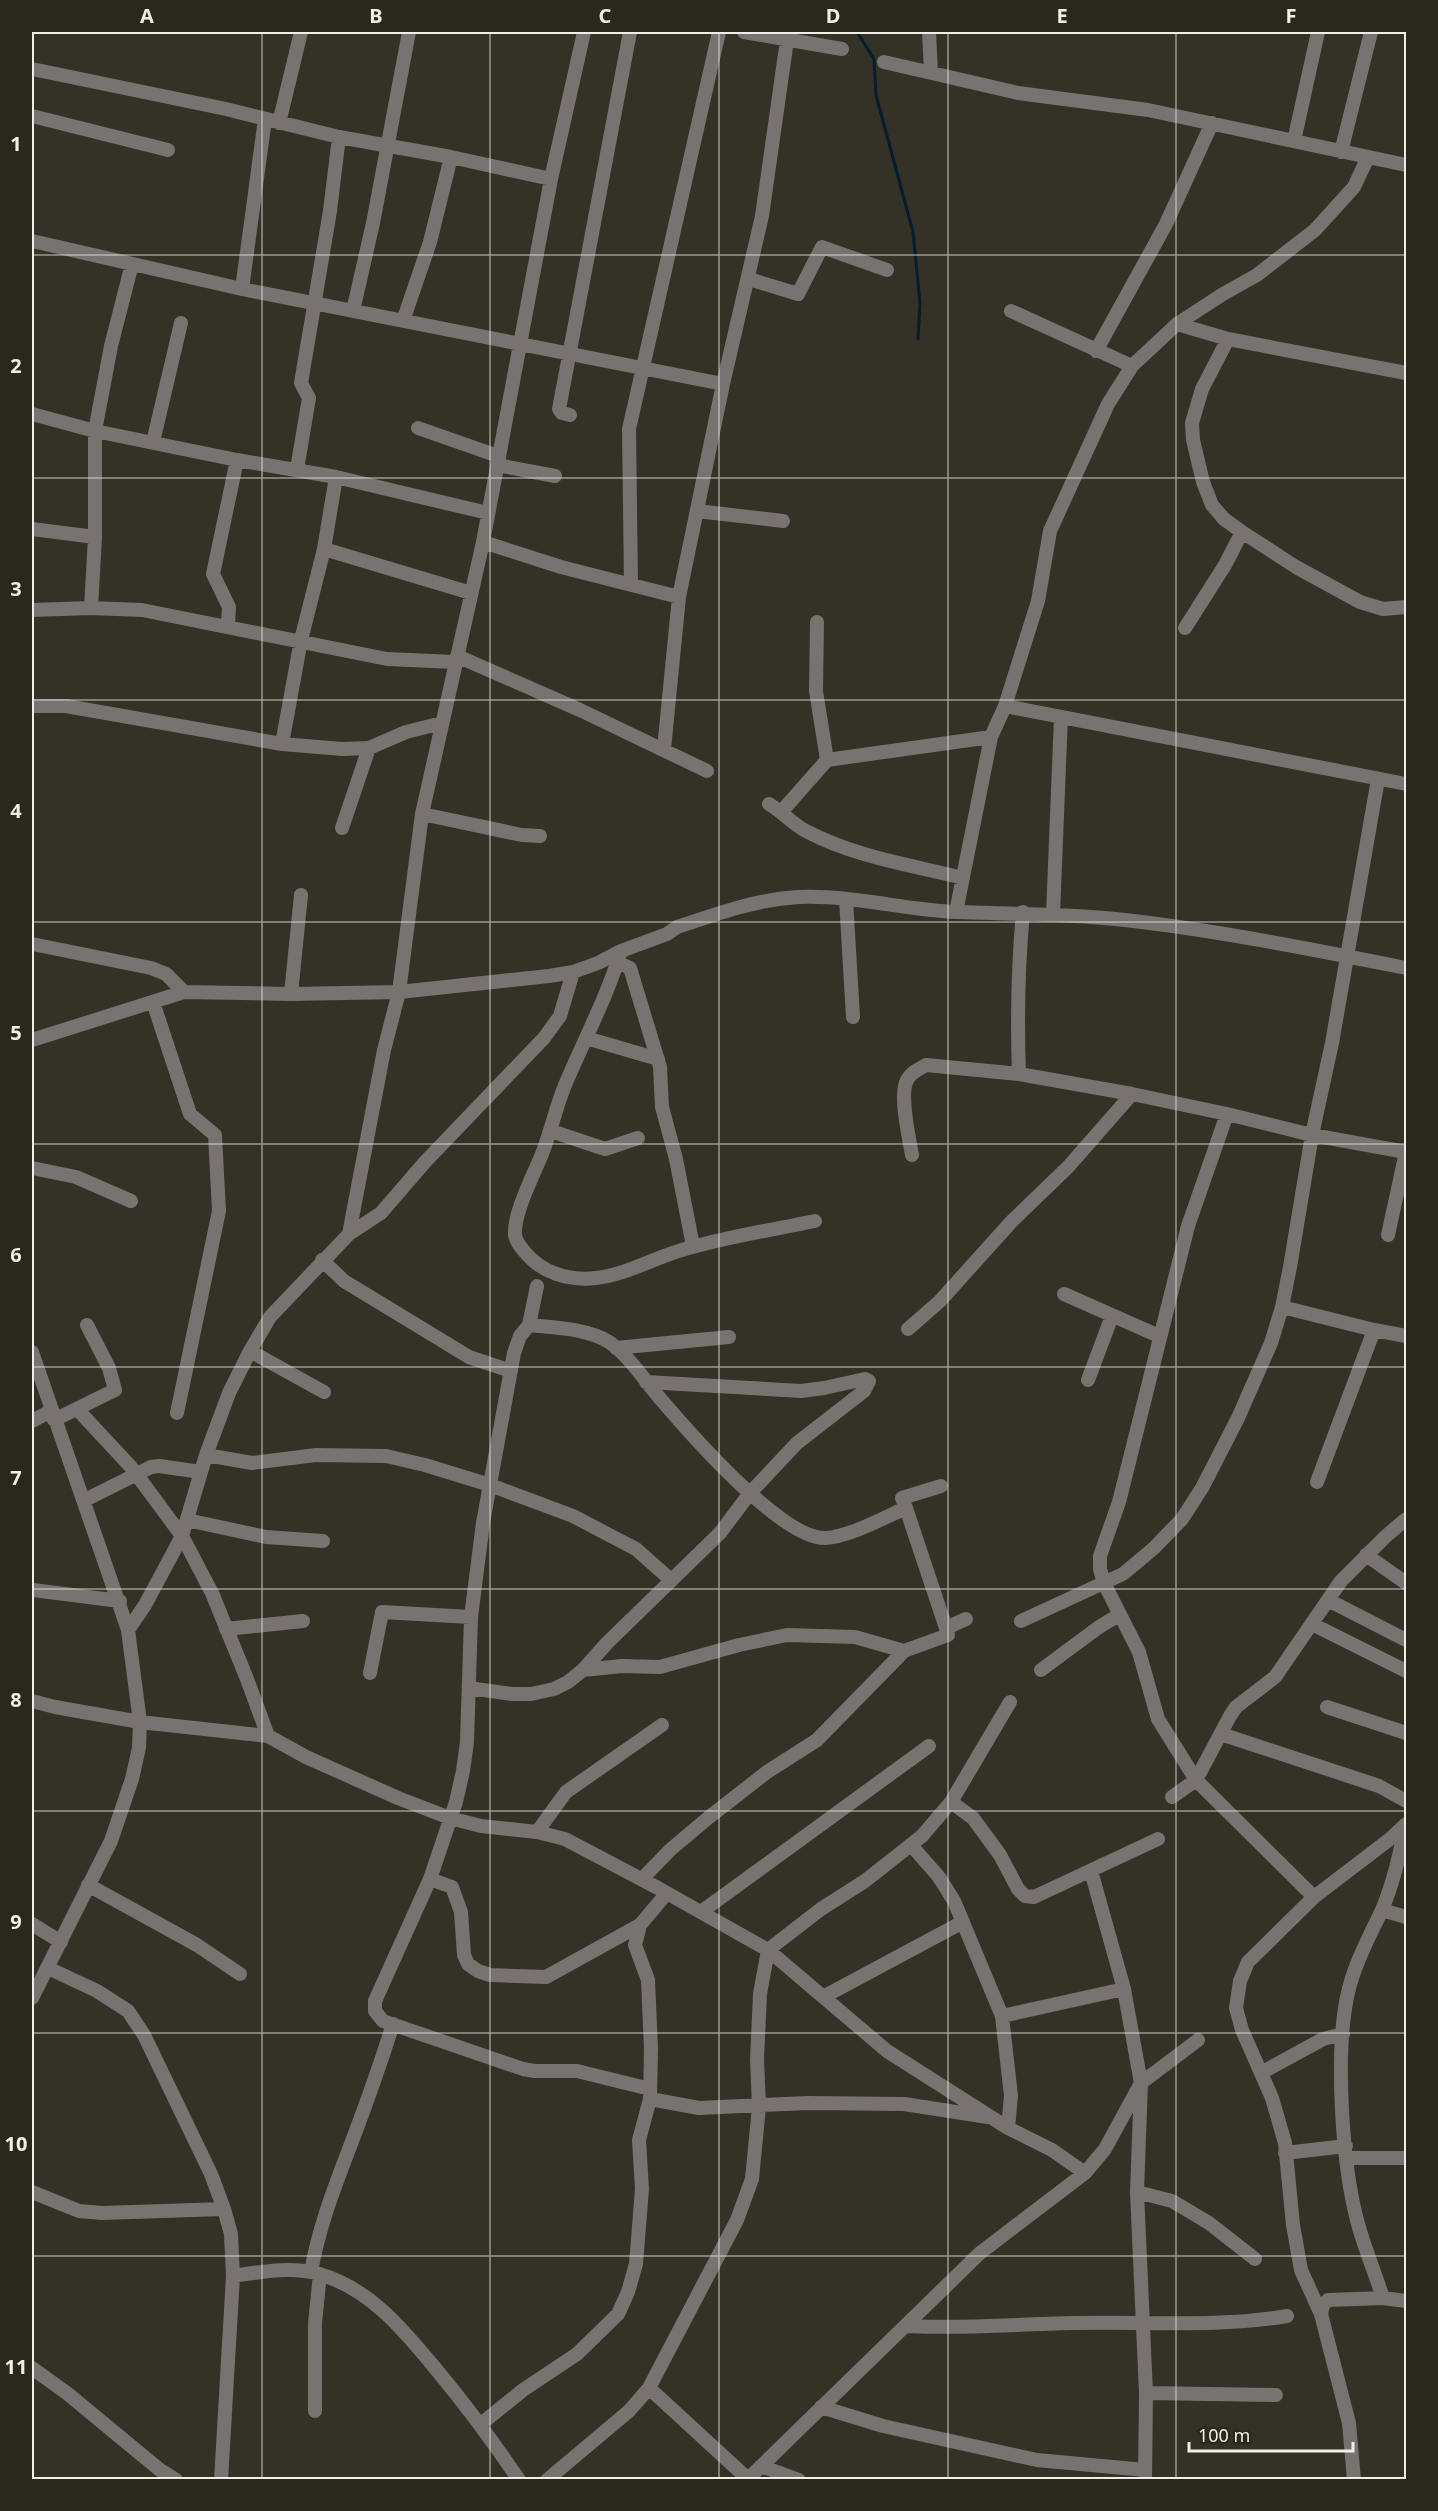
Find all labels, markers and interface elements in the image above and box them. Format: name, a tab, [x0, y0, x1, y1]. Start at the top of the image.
text: A	[140, 2, 154, 29]
text: B	[369, 2, 383, 29]
text: C	[599, 2, 612, 29]
text: D	[826, 2, 840, 29]
text: E	[1056, 2, 1068, 29]
text: F	[1286, 2, 1296, 29]
text: 1	[10, 130, 22, 157]
text: 2	[10, 352, 22, 379]
text: 3	[10, 575, 22, 602]
text: 4	[10, 797, 22, 824]
text: 5	[10, 1019, 22, 1046]
text: 6	[10, 1241, 22, 1268]
text: 7	[10, 1464, 22, 1491]
text: 8	[10, 1686, 22, 1713]
text: 9	[10, 1908, 22, 1935]
text: 10	[5, 2130, 27, 2157]
text: 11	[5, 2353, 27, 2380]
scale bar	[1189, 2415, 1352, 2453]
text: 100 m	[1198, 2423, 1250, 2447]

